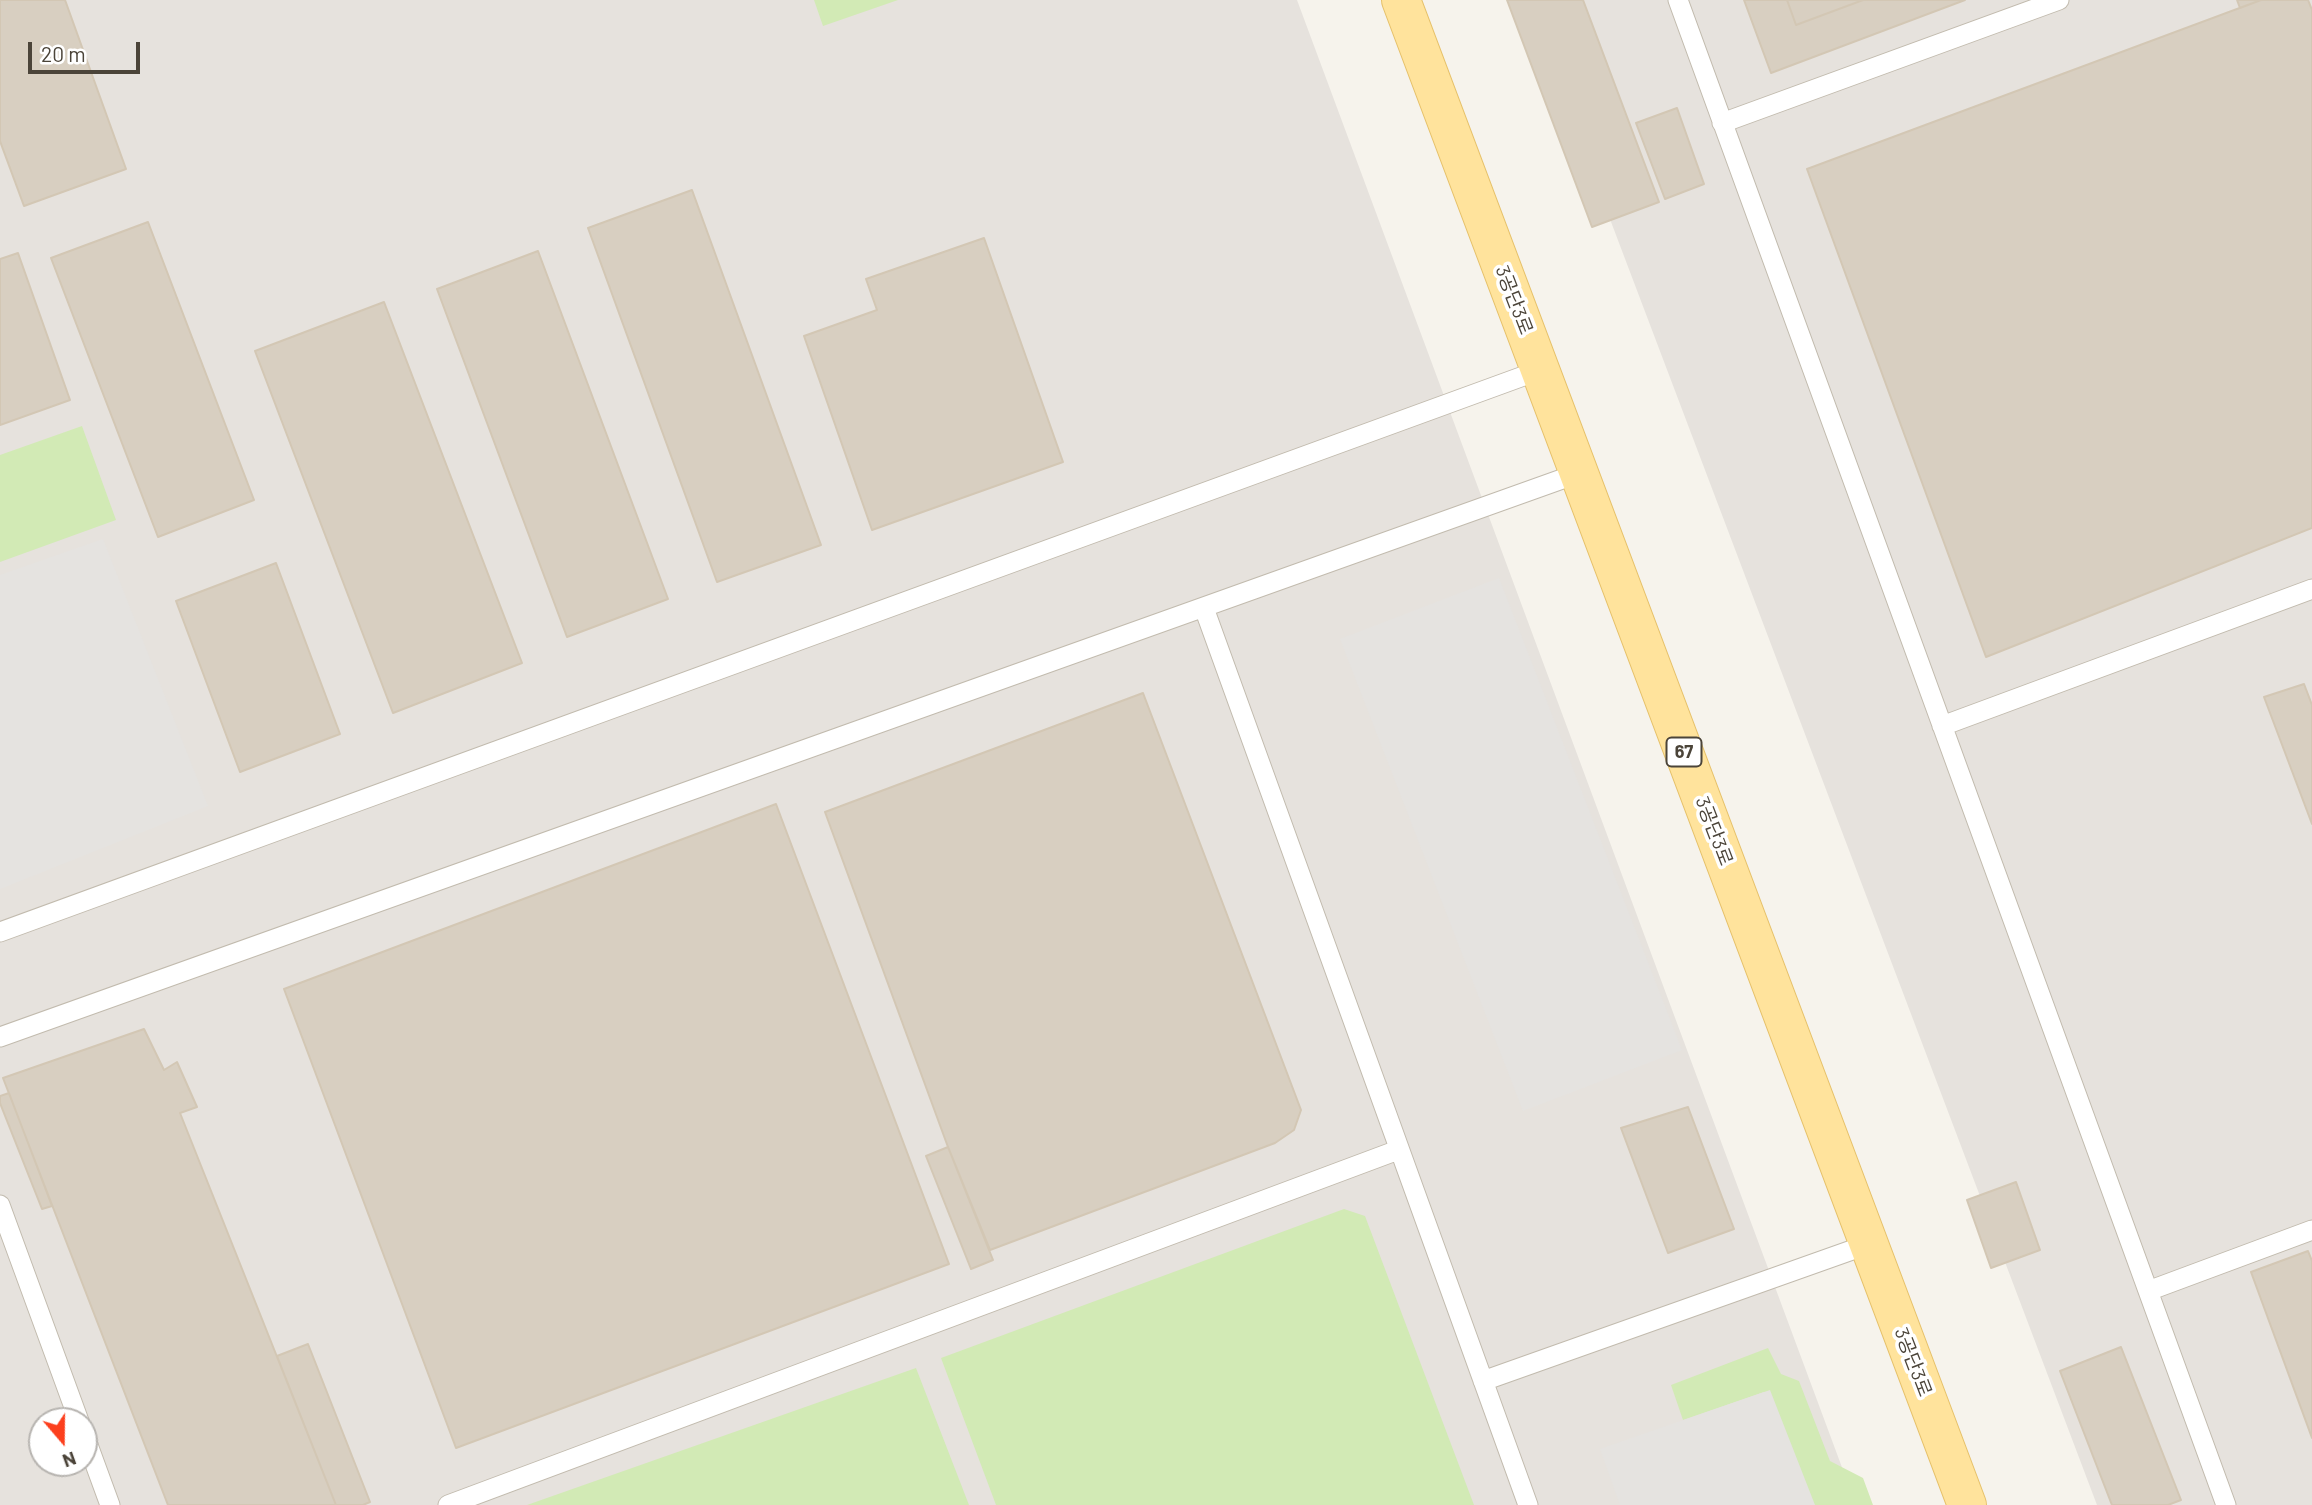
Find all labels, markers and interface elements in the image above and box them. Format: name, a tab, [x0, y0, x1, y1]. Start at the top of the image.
scale bar	[32, 28, 144, 72]
text: 20 m	[41, 41, 86, 66]
street label: 3공단3로	[1490, 262, 1538, 338]
road number: 67	[1666, 738, 1702, 766]
street label: 3공단3로	[1690, 793, 1738, 869]
street label: 3공단3로	[1889, 1324, 1937, 1400]
north arrow	[28, 1407, 98, 1477]
text: N	[60, 1447, 80, 1473]

